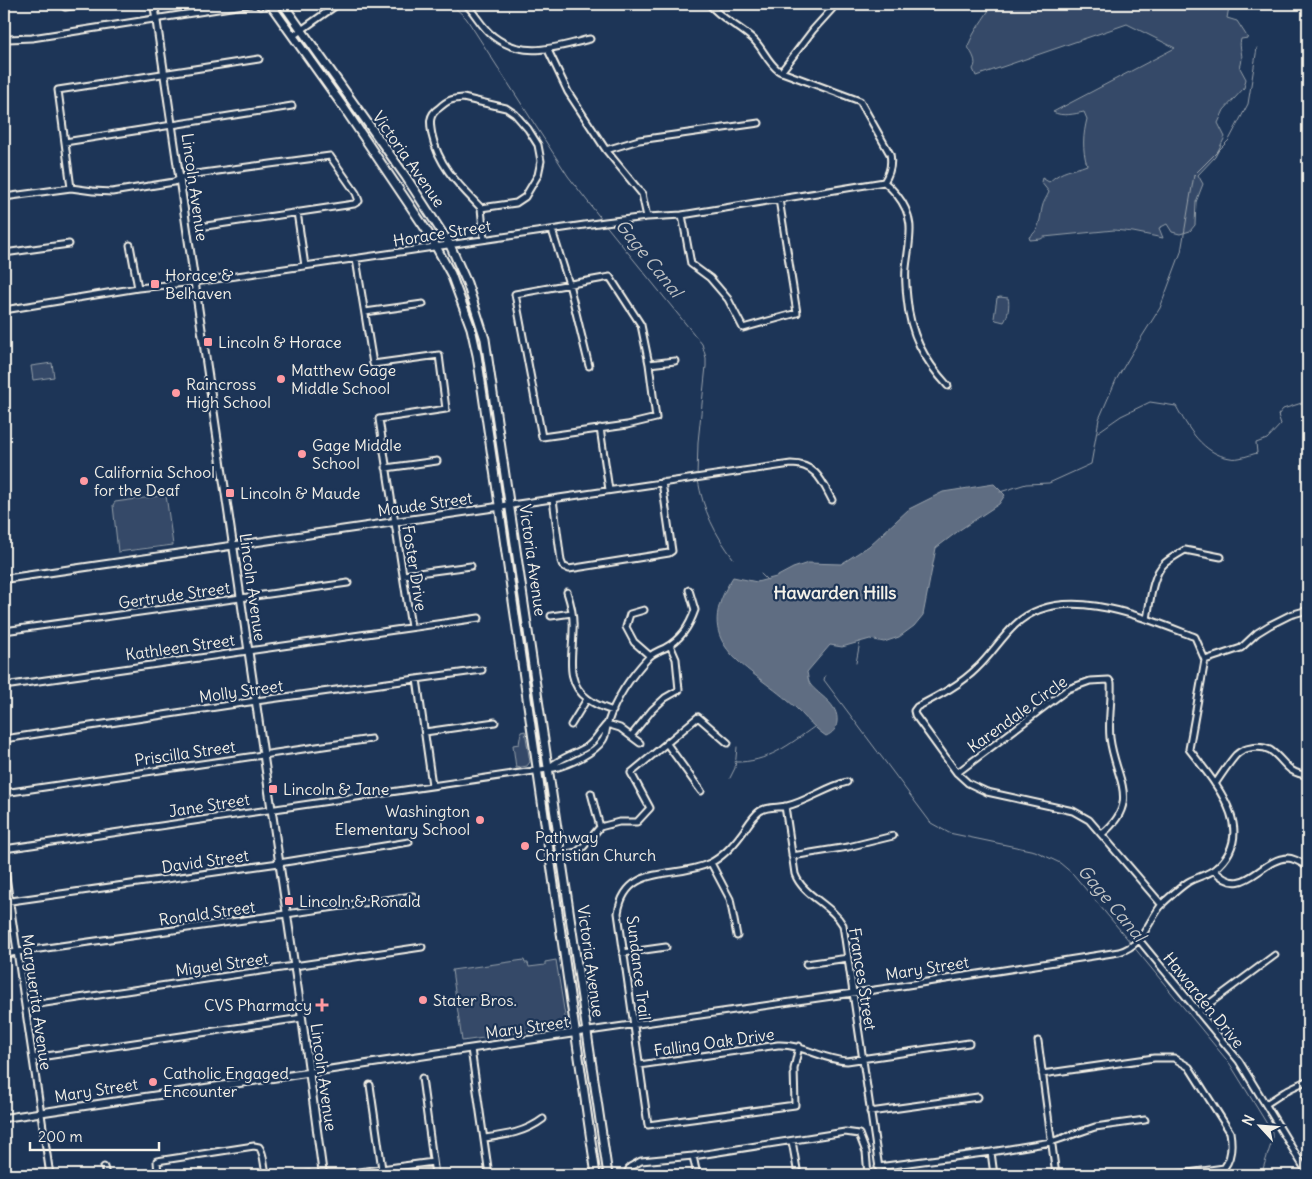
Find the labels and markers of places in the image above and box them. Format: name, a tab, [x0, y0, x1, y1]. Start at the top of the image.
place label: Horace & Belhaven	[165, 265, 233, 303]
marker: Horace & Belhaven	[149, 278, 161, 290]
place label: Lincoln & Horace	[218, 332, 342, 352]
marker: Lincoln & Horace	[202, 336, 214, 348]
place label: Matthew Gage Middle School	[291, 360, 396, 398]
marker: Matthew Gage Middle School	[275, 373, 287, 385]
place label: Raincross High School	[186, 374, 271, 412]
marker: Raincross High School	[170, 387, 182, 399]
place label: Gage Middle School	[312, 435, 402, 473]
marker: Gage Middle School	[296, 448, 308, 460]
place label: California School for the Deaf	[94, 462, 215, 500]
marker: California School for the Deaf	[78, 475, 90, 487]
place label: Lincoln & Maude	[240, 483, 360, 503]
marker: Lincoln & Maude	[224, 487, 236, 499]
place label: Lincoln & Jane	[283, 779, 389, 799]
marker: Lincoln & Jane	[267, 783, 279, 795]
place label: Washington Elementary School	[335, 801, 470, 839]
marker: Washington Elementary School	[474, 814, 486, 826]
place label: Pathway Christian Church	[535, 827, 656, 865]
marker: Pathway Christian Church	[519, 840, 531, 852]
place label: Lincoln & Ronald	[299, 891, 421, 911]
marker: Lincoln & Ronald	[283, 895, 295, 907]
place label: Stater Bros.	[433, 990, 517, 1010]
marker: Stater Bros.	[417, 994, 429, 1006]
place label: CVS Pharmacy	[204, 995, 312, 1015]
marker: CVS Pharmacy	[316, 999, 328, 1011]
place label: Catholic Engaged Encounter	[163, 1063, 289, 1101]
marker: Catholic Engaged Encounter	[147, 1076, 159, 1088]

